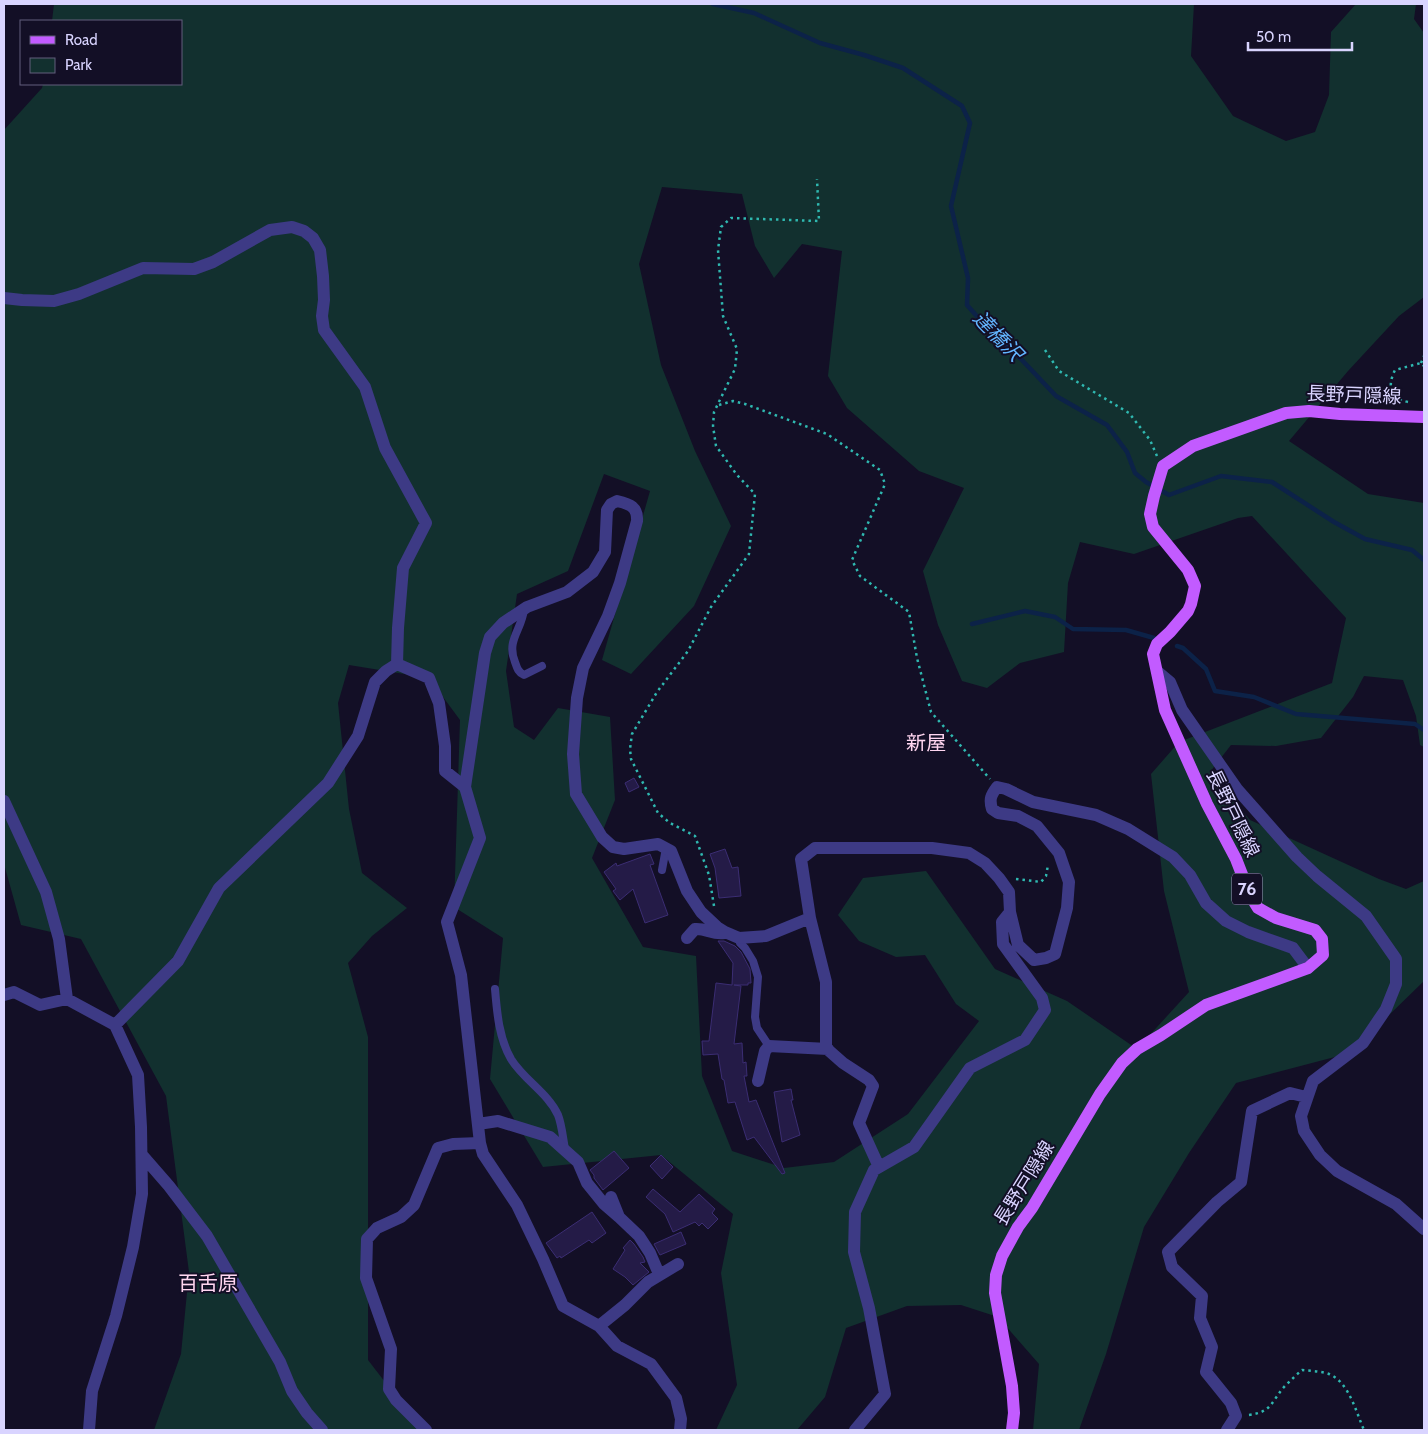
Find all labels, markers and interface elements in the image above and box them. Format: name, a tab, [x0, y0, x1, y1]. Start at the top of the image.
legend	[20, 20, 182, 85]
scale bar	[1248, 20, 1352, 52]
text: 50 m	[1256, 28, 1291, 46]
text: Road	[65, 31, 98, 49]
text: Park	[65, 56, 92, 74]
water label: 達橋沢	[969, 306, 1030, 368]
street label: 長野戸隠線	[1306, 382, 1402, 408]
district label: 新屋	[906, 731, 946, 755]
street label: 長野戸隠線	[1202, 765, 1264, 861]
road number: 76	[1232, 874, 1262, 904]
street label: 長野戸隠線	[989, 1137, 1059, 1229]
district label: 百舌原	[178, 1271, 238, 1295]

